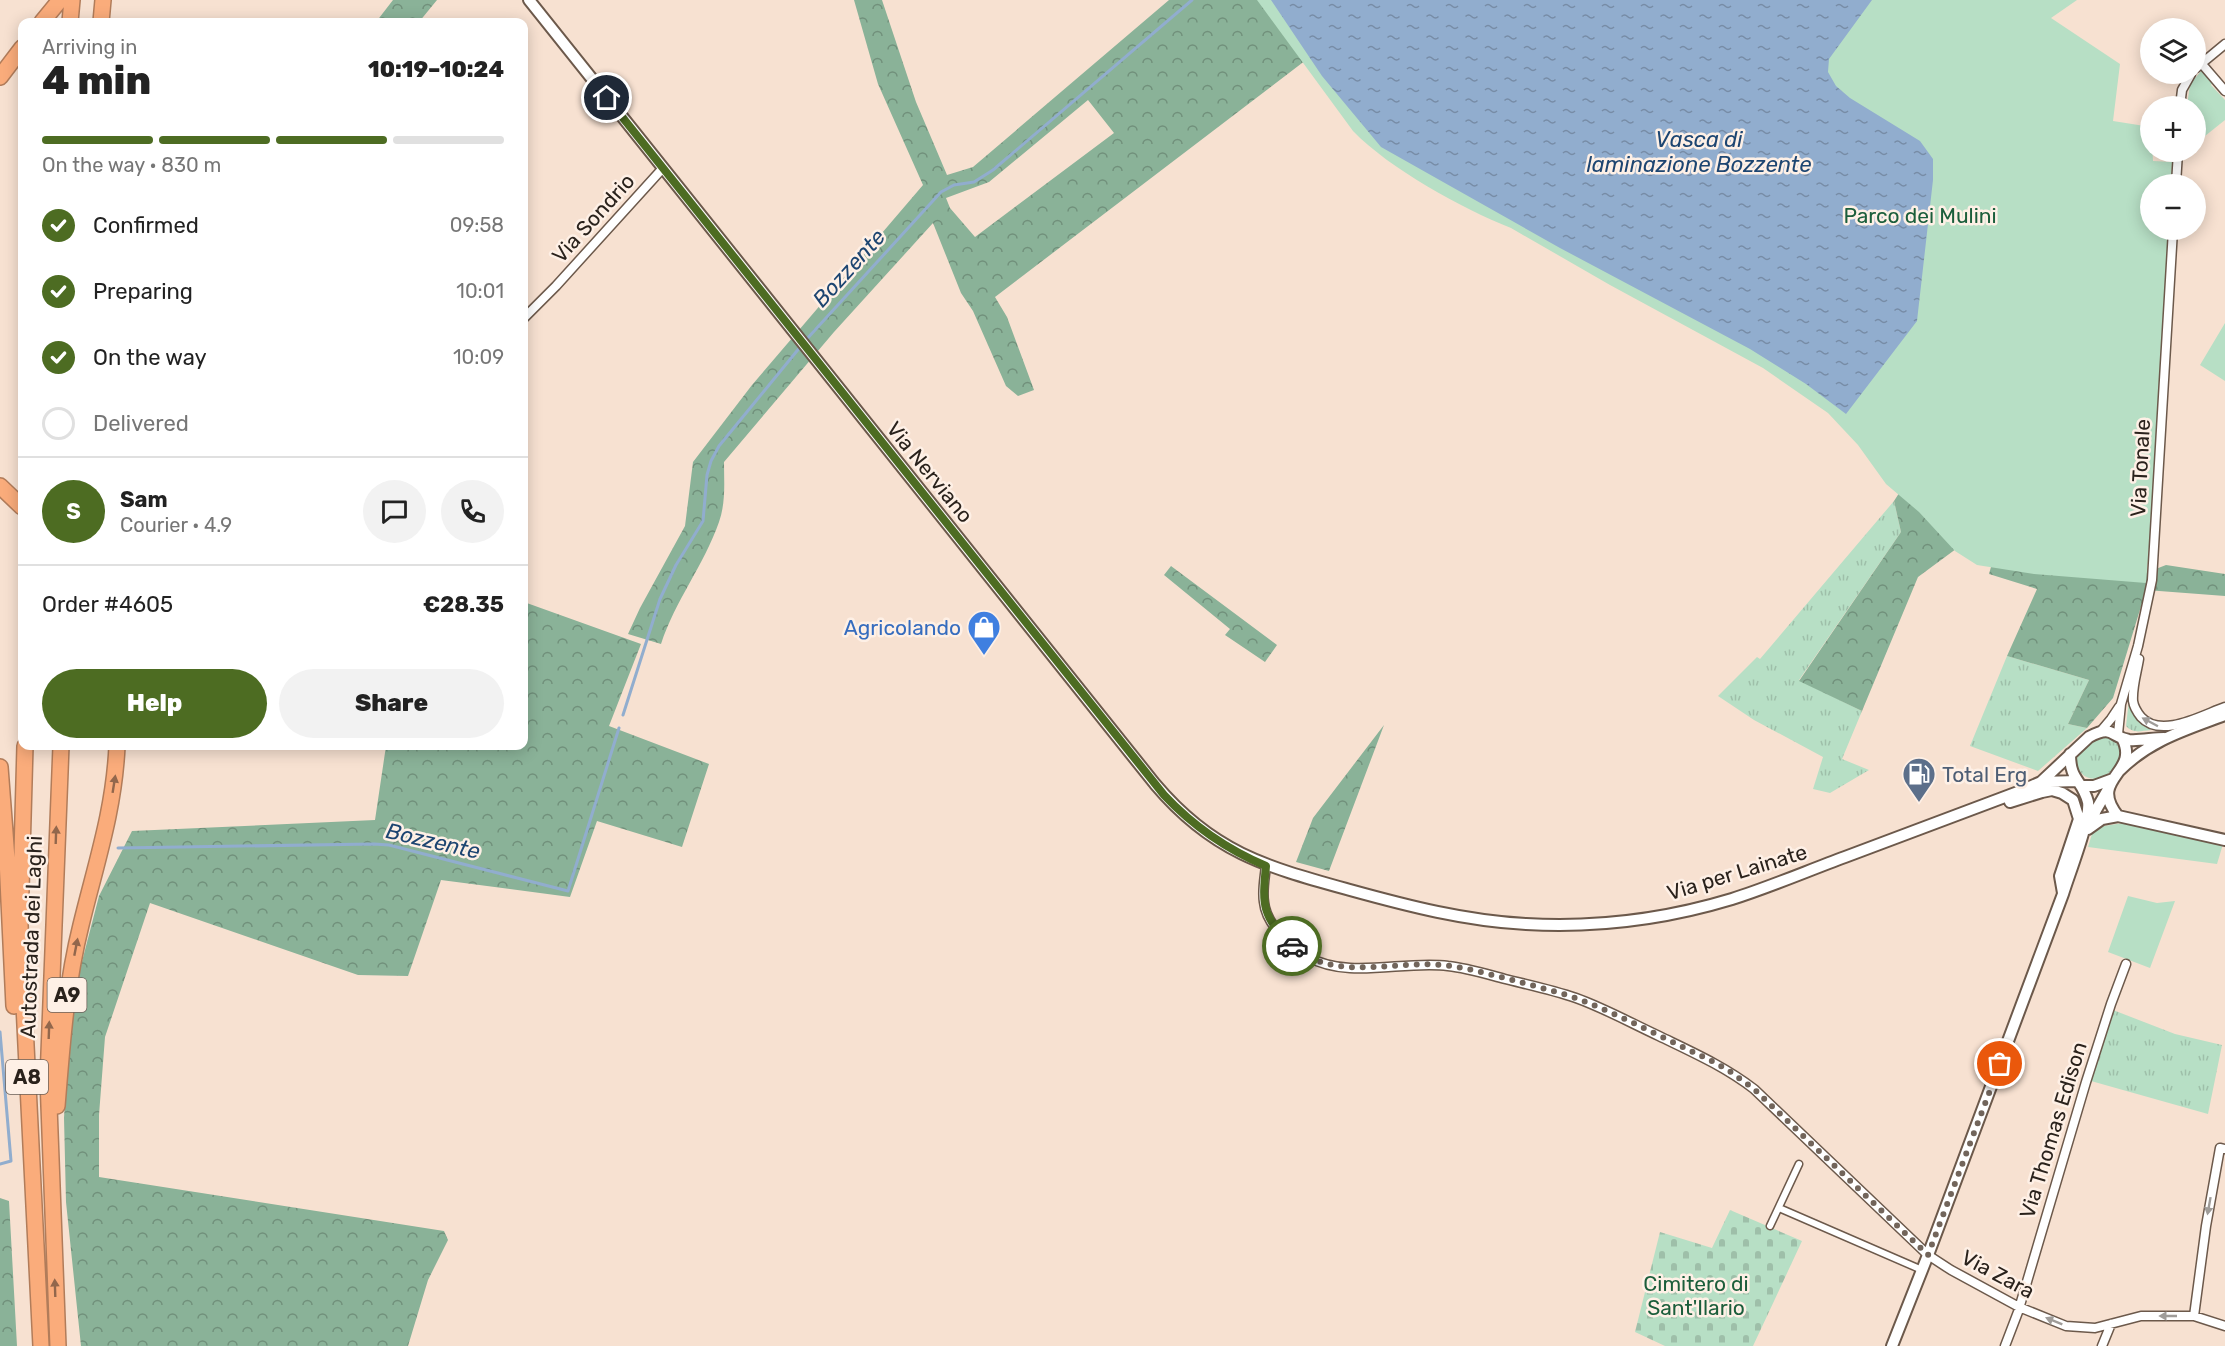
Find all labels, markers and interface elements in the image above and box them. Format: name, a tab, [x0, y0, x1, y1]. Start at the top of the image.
map controls	[2140, 18, 2206, 240]
button: layers	[2140, 18, 2206, 84]
text: Arriving in	[42, 35, 137, 59]
text: 10:19–10:24	[368, 56, 504, 83]
text: 4 min	[42, 58, 151, 104]
pin	[581, 72, 632, 123]
icon: home	[590, 81, 623, 114]
button: +	[2140, 96, 2206, 162]
water label: Vasca di laminazione Bozzente	[1586, 126, 1812, 178]
text: On the way · 830 m	[42, 153, 221, 177]
street label: Via Sondrio	[547, 168, 639, 268]
button: −	[2140, 174, 2206, 240]
park label: Parco dei Mulini	[1843, 203, 1997, 228]
icon: check	[42, 209, 75, 242]
text: Confirmed	[93, 212, 199, 239]
text: 09:58	[450, 213, 504, 237]
water label: Bozzente	[807, 223, 891, 313]
icon: check	[42, 275, 75, 308]
text: Preparing	[93, 278, 193, 305]
text: 10:01	[456, 279, 504, 303]
icon: check	[42, 341, 75, 374]
text: On the way	[93, 344, 207, 371]
text: 10:09	[453, 345, 504, 369]
text: Delivered	[93, 410, 189, 437]
street label: Via Nerviano	[882, 416, 978, 528]
street label: Via Tonale	[2125, 418, 2155, 518]
button: chat	[363, 480, 426, 543]
button: phone	[441, 480, 504, 543]
text: Sam	[120, 486, 168, 513]
text: S	[66, 498, 81, 525]
text: Courier · 4.9	[120, 513, 232, 537]
text: Order #4605	[42, 591, 173, 618]
text: €28.35	[423, 591, 504, 618]
shop icon: Agricolando	[966, 609, 1002, 656]
place label: Agricolando	[844, 615, 961, 640]
button: Help	[42, 669, 267, 738]
button: Share	[279, 669, 504, 738]
one-way arrow	[2141, 717, 2158, 727]
fuel station icon: Total Erg	[1901, 756, 1937, 803]
place label: Total Erg	[1942, 762, 2027, 787]
one-way arrow	[110, 774, 119, 793]
water label: Bozzente	[383, 817, 483, 865]
one-way arrow	[52, 825, 61, 844]
street label: Autostrada dei Laghi	[15, 835, 47, 1039]
street label: Via per Lainate	[1664, 839, 1810, 905]
courier	[1262, 916, 1322, 976]
icon: car	[1276, 930, 1309, 963]
one-way arrow	[72, 937, 81, 956]
road number: A9	[48, 978, 86, 1012]
one-way arrow	[44, 1020, 54, 1039]
pin	[1974, 1038, 2025, 1089]
street label: Via Thomas Edison	[2014, 1039, 2092, 1221]
icon: bag	[1983, 1047, 2016, 1080]
road number: A8	[6, 1060, 48, 1094]
one-way arrow	[2205, 1196, 2214, 1215]
street label: Via Zara	[1957, 1244, 2039, 1304]
park label: Cimitero di Sant'Ilario	[1643, 1271, 1749, 1320]
one-way arrow	[51, 1278, 60, 1297]
one-way arrow	[2159, 1311, 2178, 1321]
one-way arrow	[2045, 1316, 2063, 1325]

